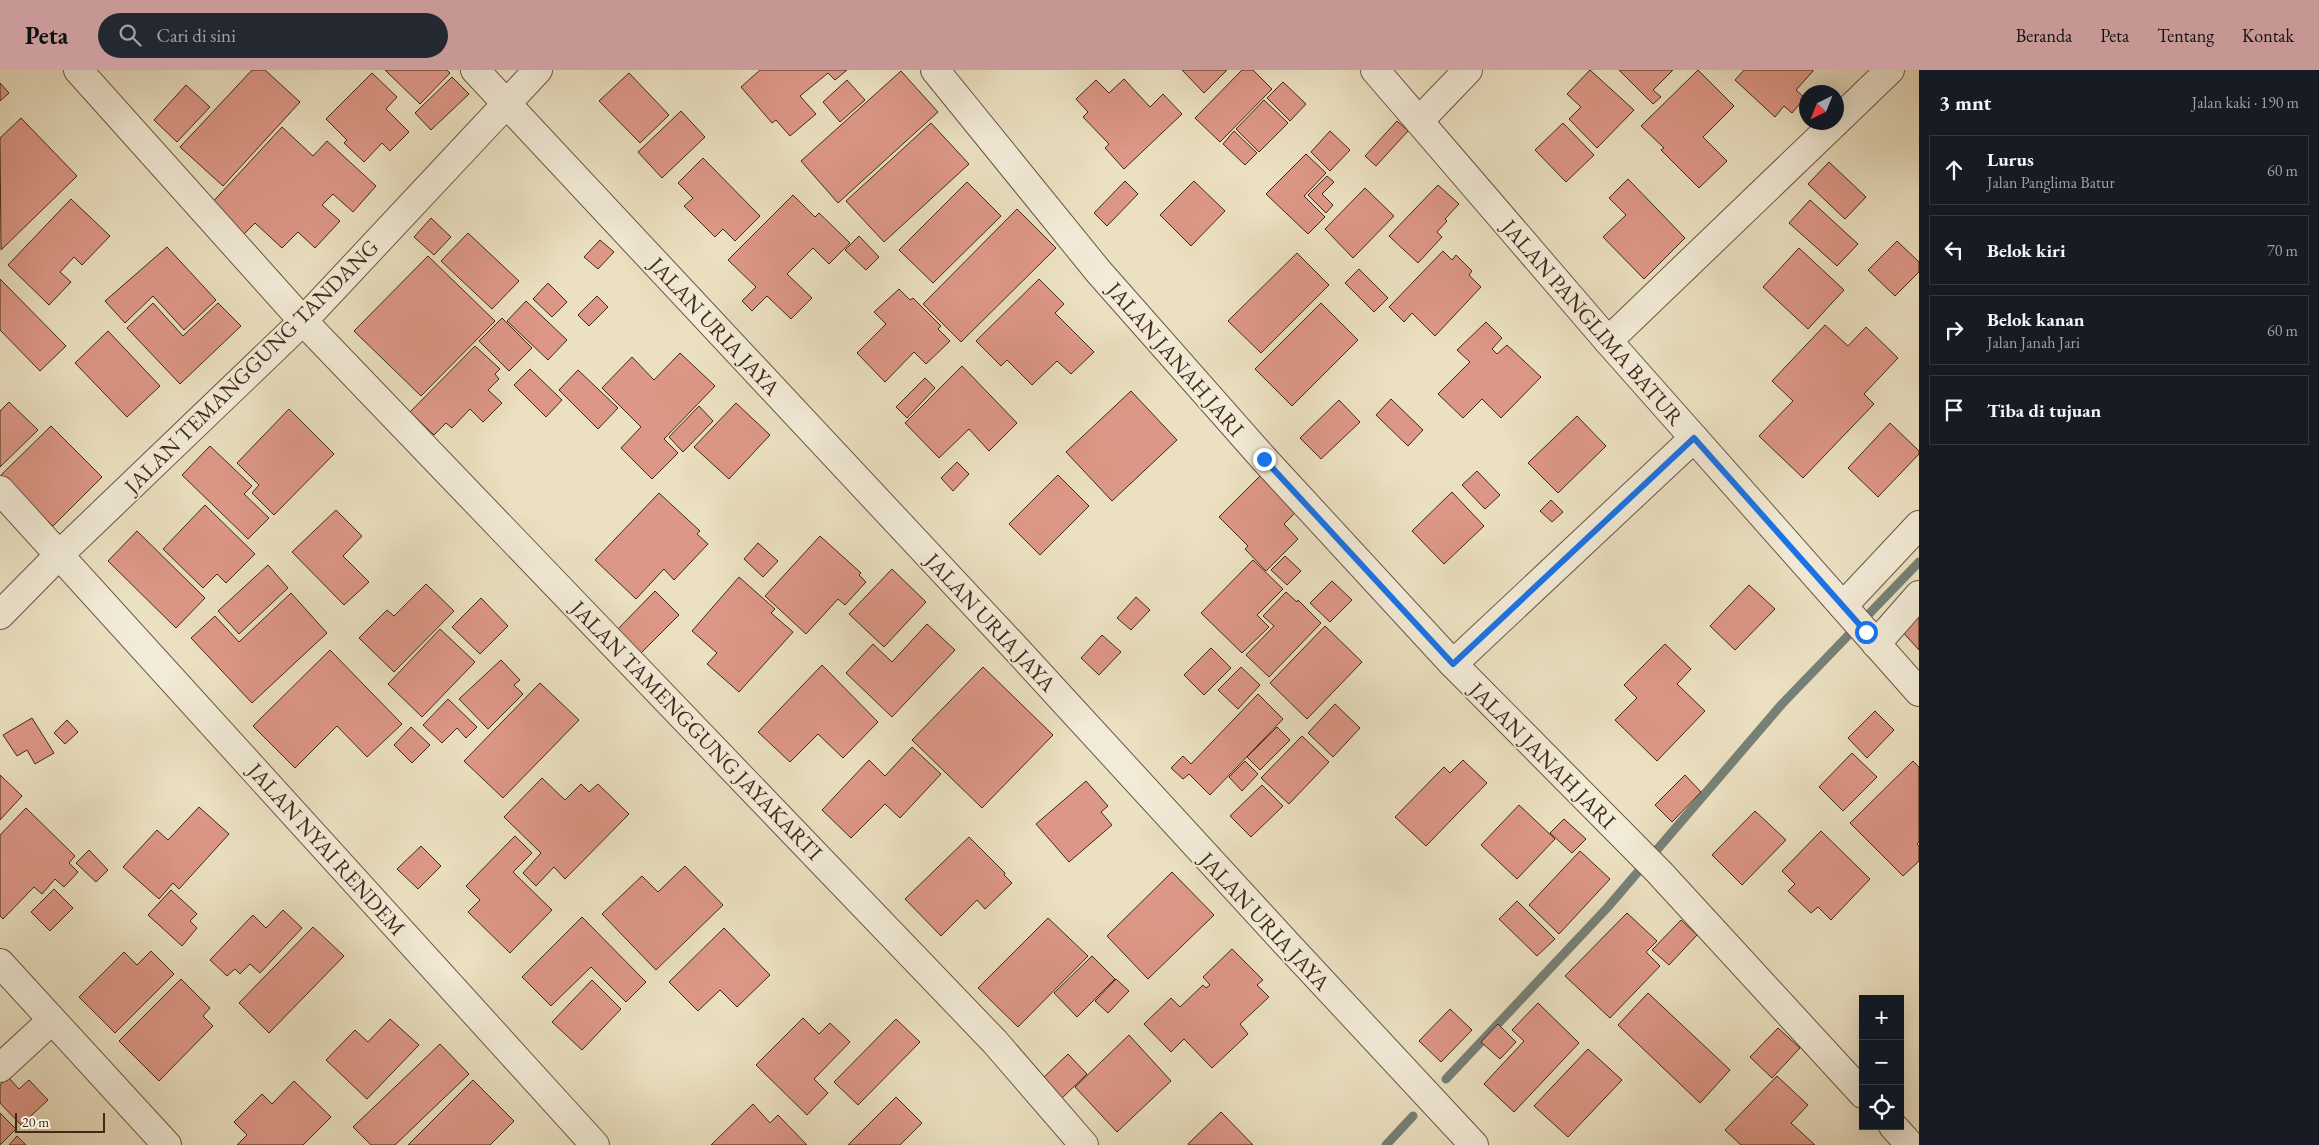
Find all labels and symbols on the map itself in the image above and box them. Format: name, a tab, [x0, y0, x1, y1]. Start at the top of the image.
north arrow	[1799, 85, 1844, 130]
street label: JALAN PANGLIMA BATUR	[1494, 212, 1690, 432]
street label: JALAN TEMANGGUNG TANDANG	[116, 233, 385, 501]
street label: JALAN URIA JAYA	[641, 249, 787, 402]
street label: JALAN JANAH JARI	[1099, 274, 1251, 443]
route end	[1253, 448, 1276, 471]
street label: JALAN URIA JAYA	[917, 545, 1063, 698]
street label: JALAN TAMENGGUNG JAYAKARTI	[563, 593, 829, 867]
route start	[1855, 621, 1878, 644]
street label: JALAN JANAH JARI	[1462, 674, 1623, 835]
street label: JALAN NYAI RENDEM	[240, 755, 412, 942]
street label: JALAN URIA JAYA	[1191, 844, 1337, 997]
scale bar	[15, 1110, 105, 1133]

